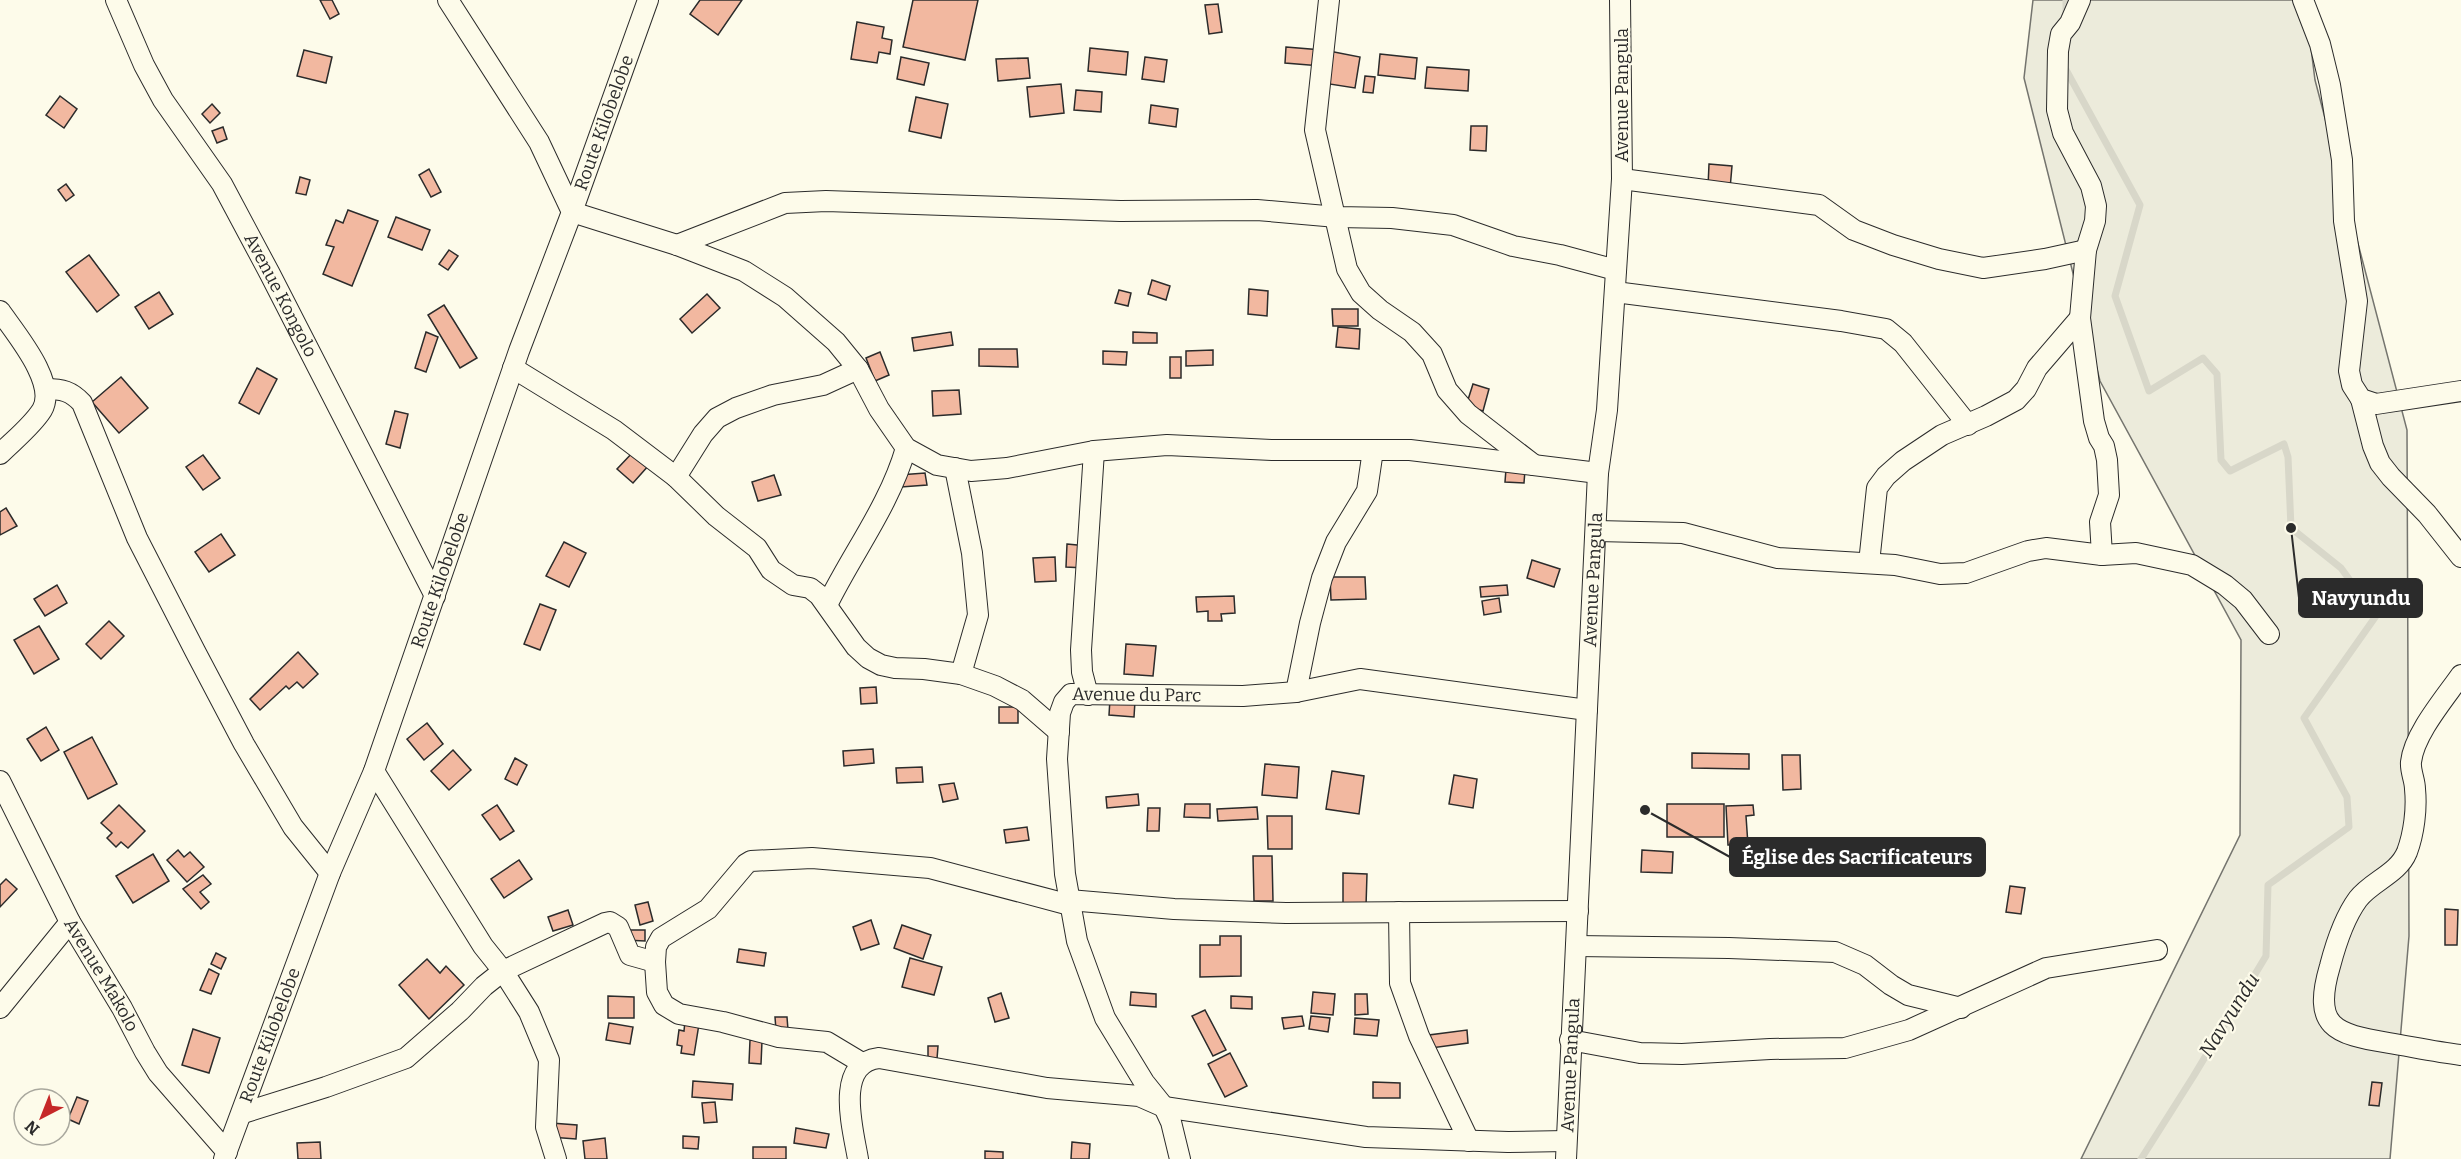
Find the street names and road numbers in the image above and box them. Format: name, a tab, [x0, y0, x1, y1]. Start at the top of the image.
street label: Avenue Pangula	[1611, 28, 1633, 162]
street label: Route Kilobelobe	[570, 52, 638, 193]
street label: Avenue Kongolo	[239, 230, 322, 361]
street label: Route Kilobelobe	[406, 509, 474, 651]
street label: Avenue Pangula	[1579, 512, 1607, 647]
street label: Avenue du Parc	[1072, 683, 1201, 707]
street label: Avenue Makolo	[59, 914, 143, 1035]
street label: Route Kilobelobe	[235, 965, 305, 1106]
street label: Avenue Pangula	[1556, 997, 1585, 1133]

